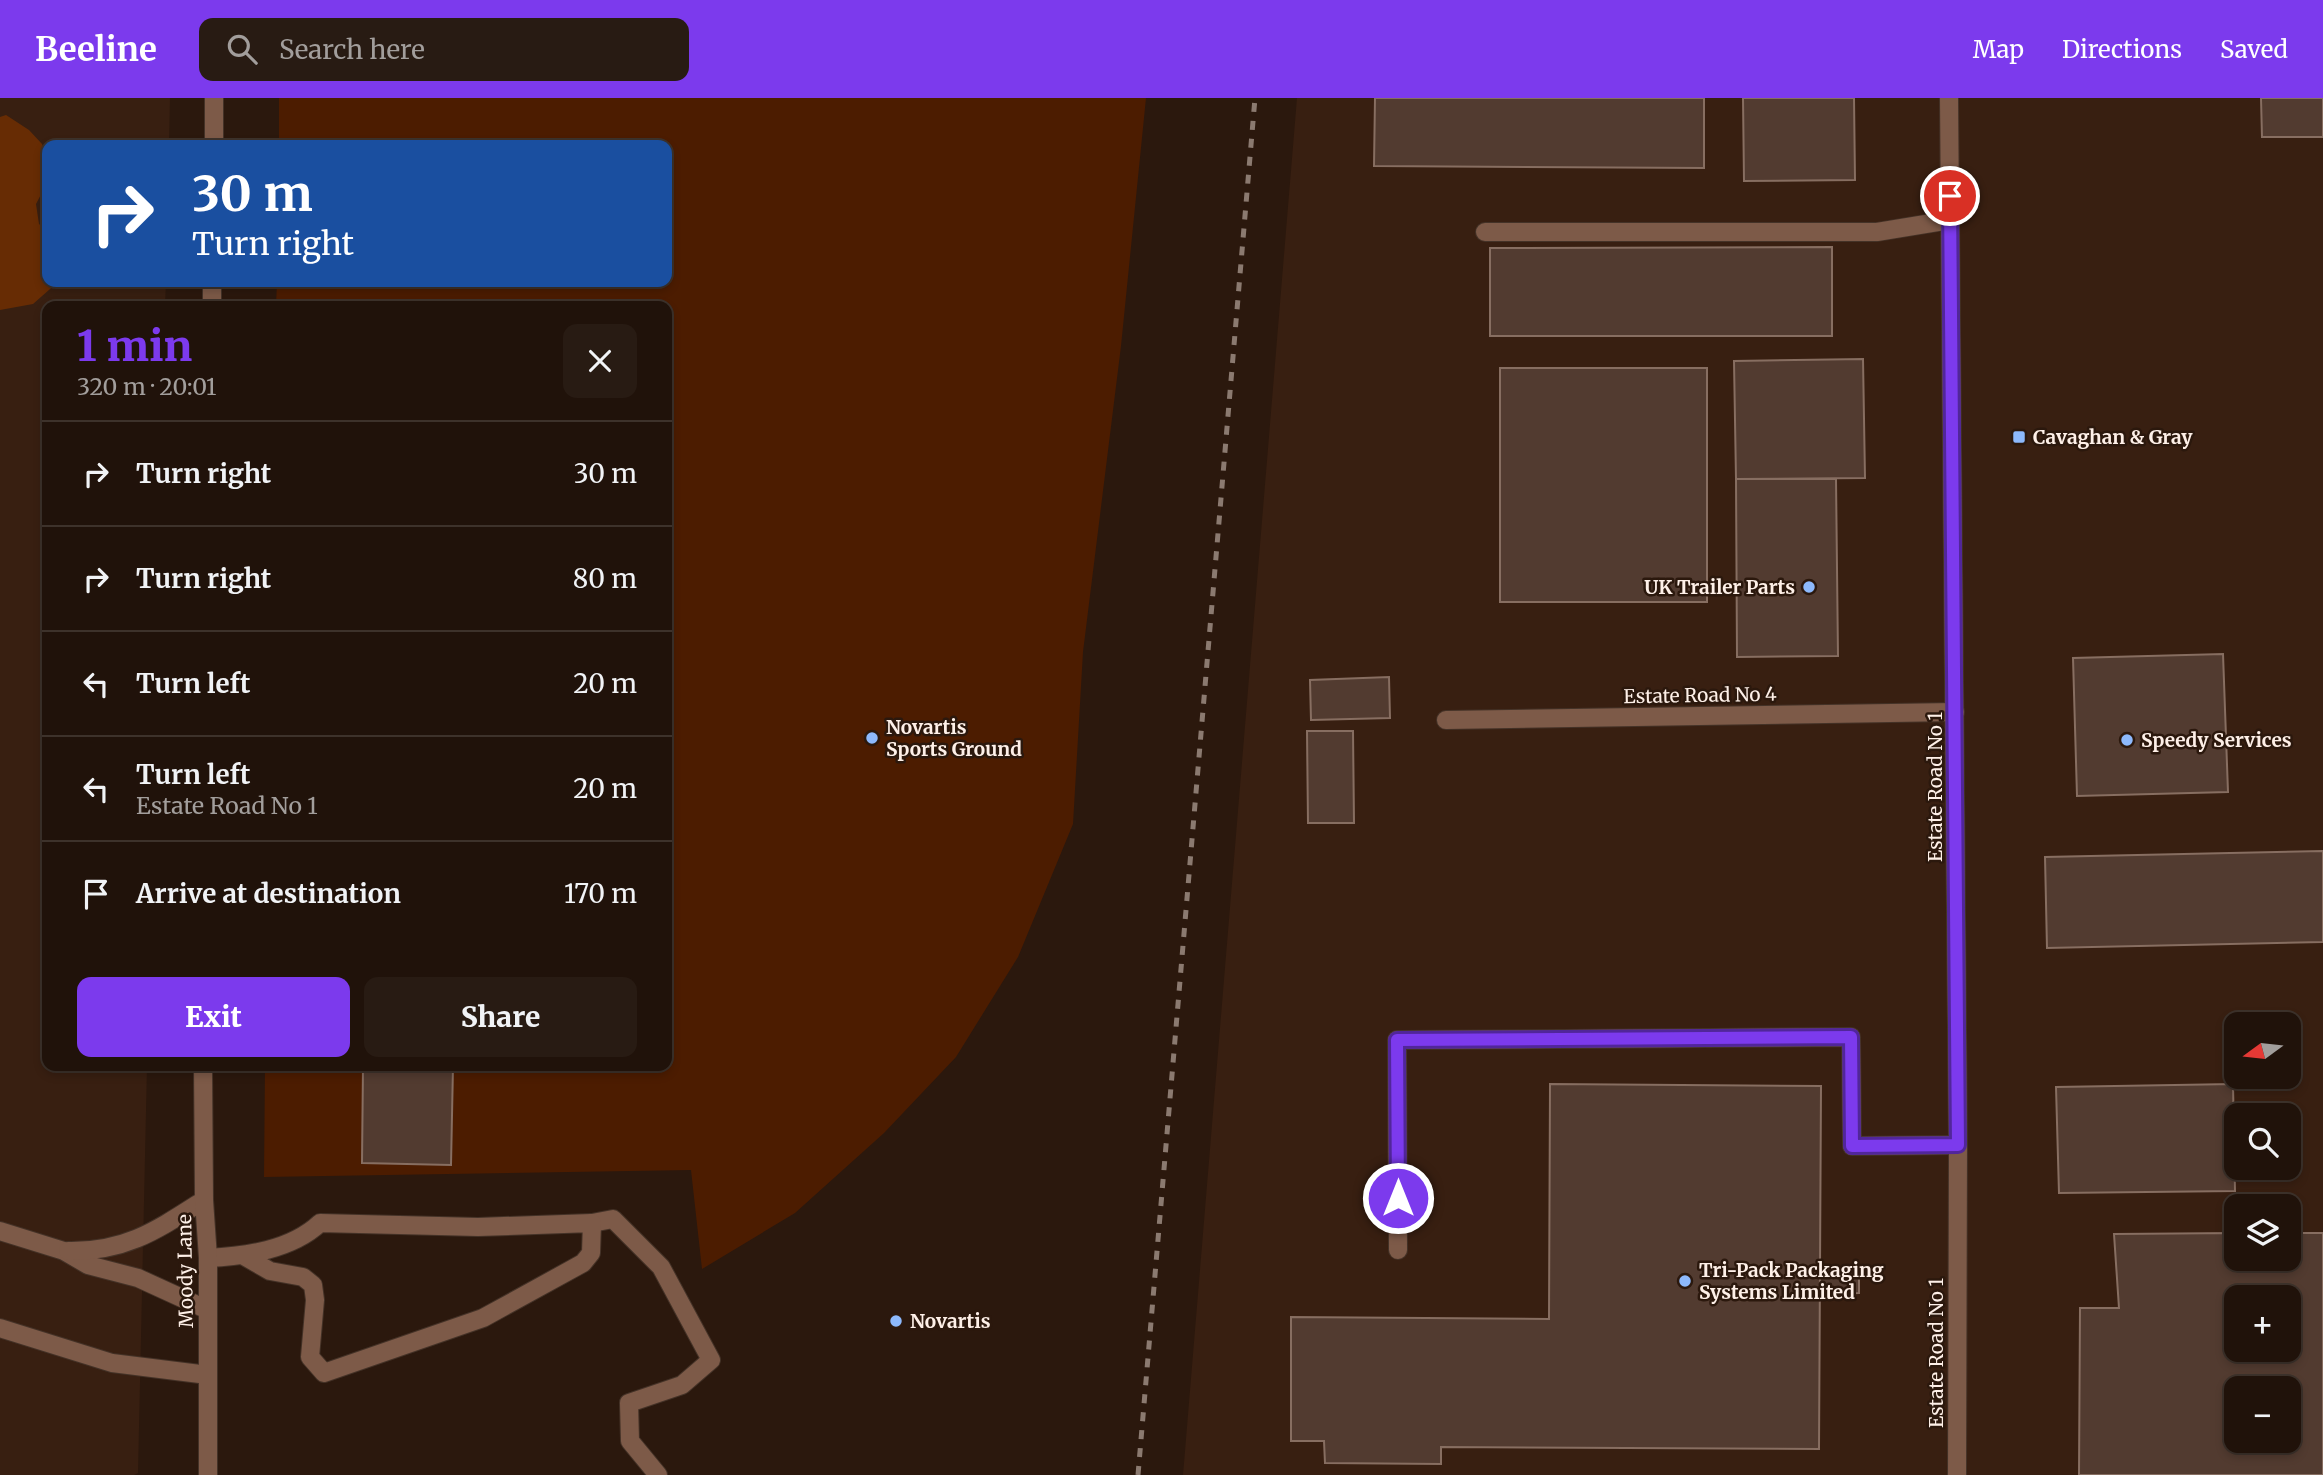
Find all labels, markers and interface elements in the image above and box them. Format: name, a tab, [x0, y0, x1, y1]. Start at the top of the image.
search box	[199, 18, 689, 81]
text: Beeline	[35, 29, 157, 70]
icon: search	[223, 30, 261, 68]
text: Search here	[279, 33, 425, 66]
text: Map	[1973, 34, 2024, 65]
text: Directions	[2062, 34, 2182, 65]
text: Saved	[2220, 34, 2288, 65]
text: 30 m	[192, 163, 313, 224]
pin	[1920, 166, 1980, 226]
icon: right	[77, 168, 168, 259]
icon: arrive	[1931, 177, 1969, 215]
text: Turn right	[192, 224, 354, 264]
text: 1 min	[77, 320, 192, 372]
button: close	[563, 324, 637, 398]
text: 320 m · 20:01	[77, 372, 217, 401]
place label: Cavaghan & Gray	[2033, 425, 2193, 449]
marker: Cavaghan & Gray	[2011, 429, 2027, 445]
icon: right	[77, 455, 115, 493]
text: Turn right	[136, 457, 271, 490]
text: 30 m	[574, 457, 637, 490]
icon: right	[77, 560, 115, 598]
text: Turn right	[136, 562, 271, 595]
text: 80 m	[573, 562, 637, 595]
place label: UK Trailer Parts	[1644, 575, 1795, 599]
marker: UK Trailer Parts	[1801, 579, 1817, 595]
icon: left	[77, 665, 115, 703]
text: Turn left	[136, 667, 250, 700]
text: 20 m	[573, 667, 637, 700]
street label: Estate Road No 4	[1623, 682, 1777, 708]
street label: Estate Road No 1	[1923, 712, 1947, 862]
place label: Novartis Sports Ground	[886, 715, 1022, 761]
place label: Speedy Services	[2141, 728, 2292, 752]
marker: Novartis Sports Ground	[864, 730, 880, 746]
marker: Speedy Services	[2119, 732, 2135, 748]
text: Turn left	[136, 758, 250, 791]
icon: left	[77, 770, 115, 808]
text: 20 m	[573, 772, 637, 805]
text: Estate Road No 1	[136, 791, 318, 820]
icon: arrive	[77, 875, 115, 913]
text: Arrive at destination	[136, 877, 401, 910]
text: 170 m	[564, 877, 637, 910]
button: Exit	[77, 977, 350, 1057]
button: Share	[364, 977, 637, 1057]
north arrow	[2224, 1012, 2301, 1088]
map controls	[2224, 1012, 2301, 1453]
button: search	[2224, 1103, 2301, 1180]
position arrow	[1361, 1161, 1435, 1235]
button: layers	[2224, 1194, 2301, 1271]
street label: Moody Lane	[172, 1214, 198, 1328]
place label: Tri-Pack Packaging Systems Limited	[1699, 1258, 1884, 1304]
marker: Tri-Pack Packaging Systems Limited	[1677, 1273, 1693, 1289]
street label: Estate Road No 1	[1924, 1278, 1948, 1428]
button: +	[2224, 1285, 2301, 1362]
place label: Novartis	[910, 1309, 991, 1333]
marker: Novartis	[888, 1313, 904, 1329]
button: −	[2224, 1376, 2301, 1453]

